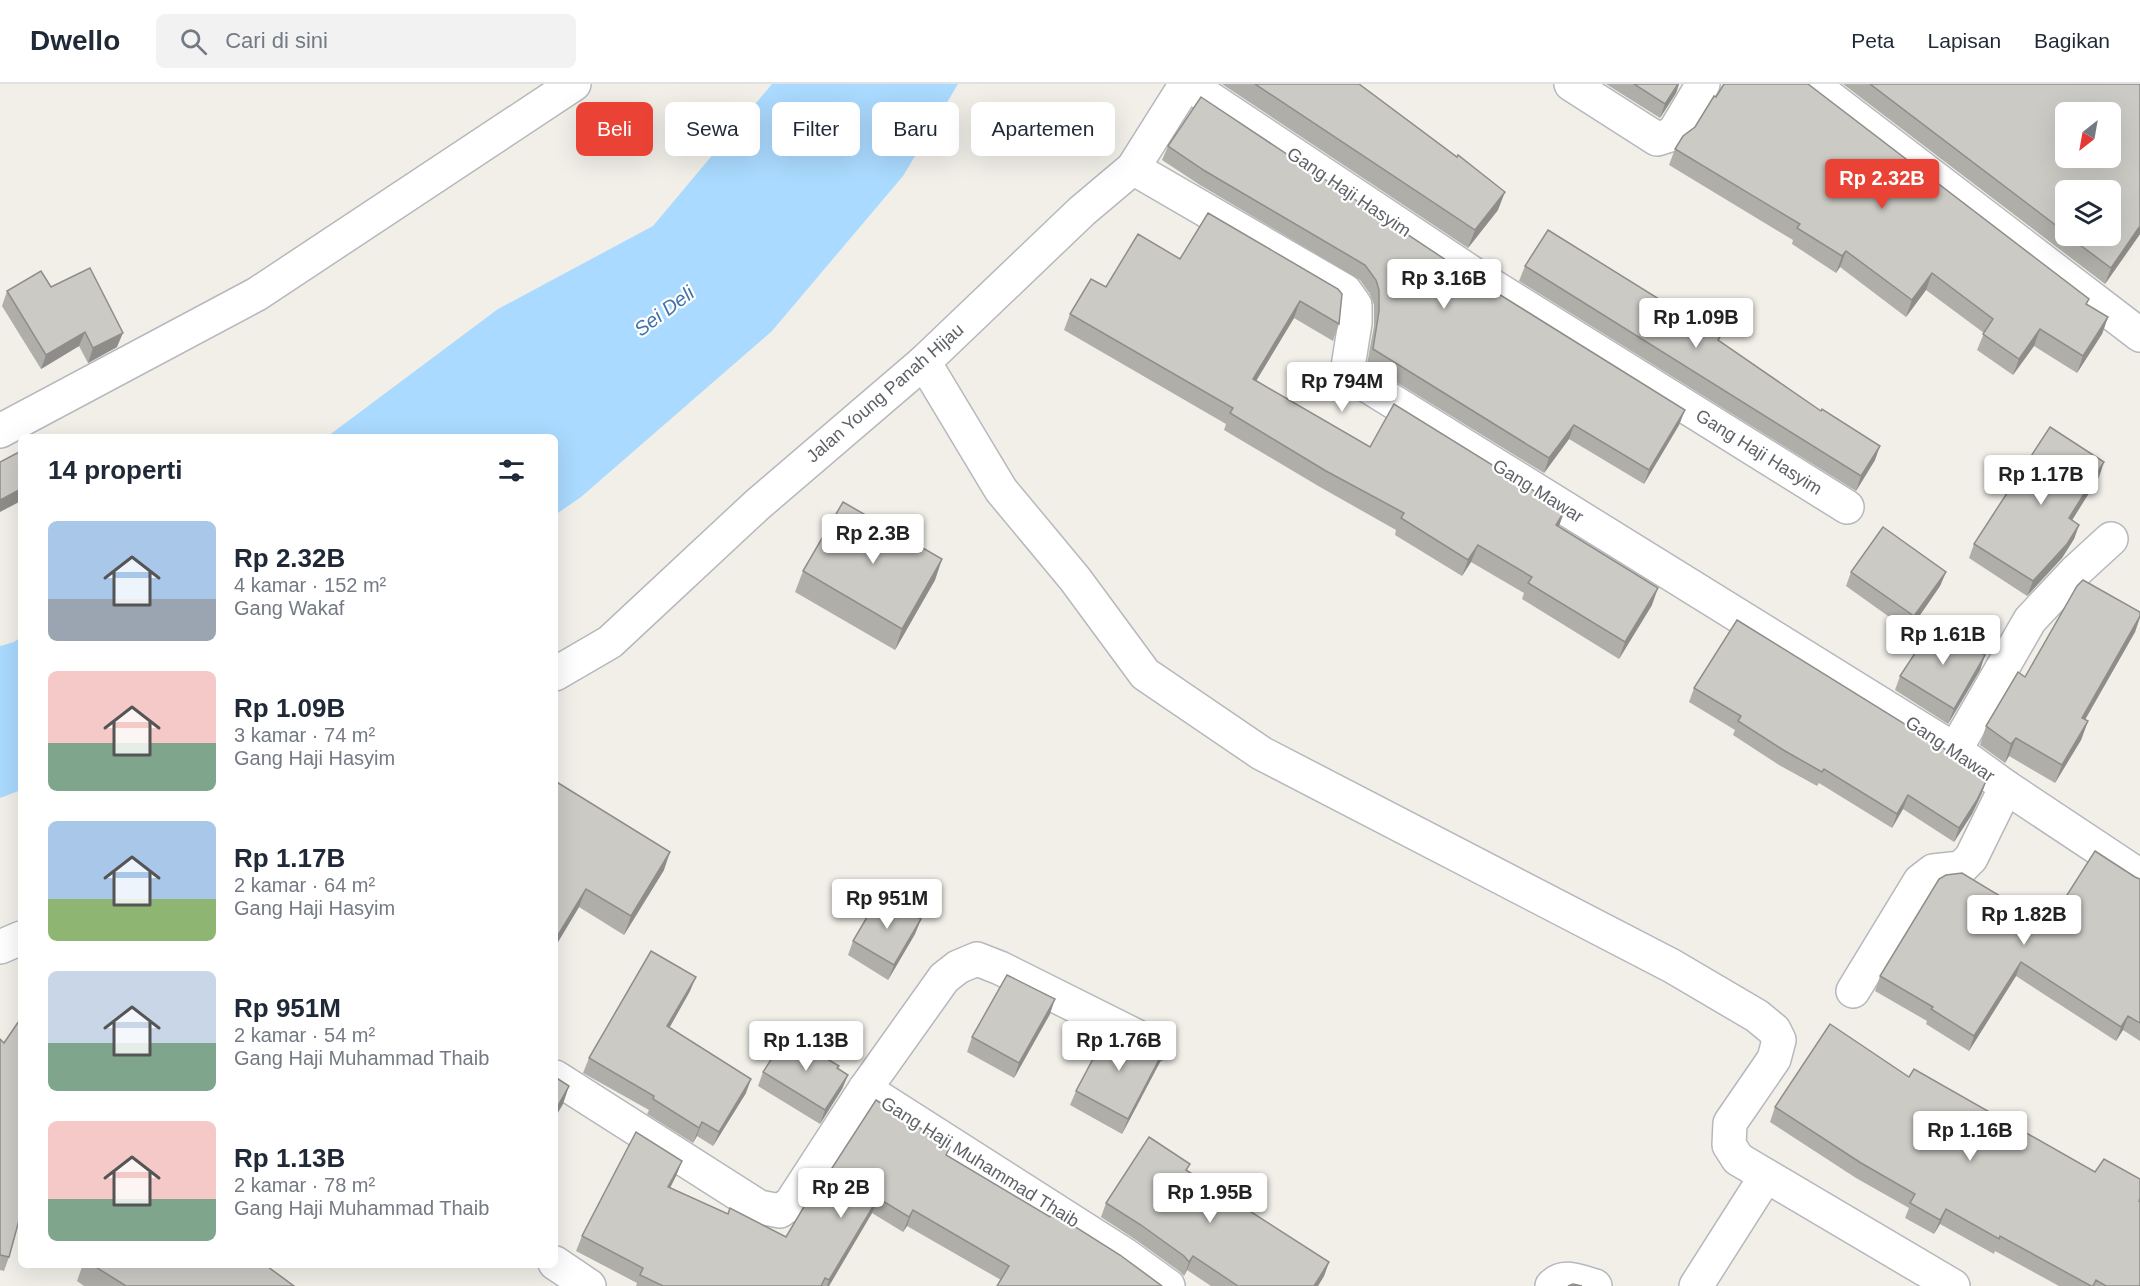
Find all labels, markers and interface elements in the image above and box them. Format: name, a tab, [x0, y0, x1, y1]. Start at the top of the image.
search box	[156, 14, 576, 68]
text: Dwello	[30, 25, 120, 56]
icon: search	[177, 25, 210, 58]
text: Cari di sini	[225, 28, 328, 53]
text: Peta	[1851, 29, 1895, 52]
text: Lapisan	[1928, 29, 2001, 52]
text: Bagikan	[2034, 29, 2110, 52]
chip: Beli	[576, 102, 653, 156]
chip: Sewa	[665, 102, 760, 156]
chip: Filter	[772, 102, 860, 156]
chip: Baru	[872, 102, 959, 156]
chip: Apartemen	[971, 102, 1115, 156]
north arrow	[2055, 102, 2121, 168]
map controls	[2055, 102, 2121, 246]
street label: Gang Haji Hasyim	[1283, 143, 1415, 241]
pin: Rp 2.32B	[1820, 159, 1944, 210]
text: Rp 2.32B	[1839, 167, 1925, 189]
button: layers	[2055, 180, 2121, 246]
pin: Rp 3.16B	[1382, 259, 1506, 310]
text: Rp 3.16B	[1401, 267, 1487, 289]
water label: Sei Deli	[630, 281, 699, 341]
pin: Rp 1.09B	[1634, 298, 1758, 349]
text: Rp 1.09B	[1653, 306, 1739, 328]
street label: Jalan Young Panah Hijau	[803, 319, 967, 467]
pin: Rp 794M	[1287, 362, 1397, 413]
text: Rp 794M	[1301, 370, 1383, 392]
street label: Gang Haji Hasyim	[1692, 405, 1826, 499]
icon: filters	[495, 454, 528, 487]
text: 14 properti	[48, 455, 182, 485]
street label: Gang Mawar	[1489, 455, 1587, 527]
pin: Rp 1.17B	[1979, 455, 2103, 506]
text: Rp 1.17B	[1998, 463, 2084, 485]
pin: Rp 2.3B	[818, 514, 928, 565]
text: Rp 2.3B	[836, 522, 910, 544]
text: Rp 2.32B	[234, 543, 345, 573]
icon: home	[96, 545, 168, 617]
text: 4 kamar · 152 m²	[234, 574, 386, 596]
text: Gang Wakaf	[234, 597, 344, 619]
pin: Rp 1.61B	[1881, 615, 2005, 666]
text: Rp 1.61B	[1900, 623, 1986, 645]
text: Rp 1.09B	[234, 693, 345, 723]
icon: home	[96, 695, 168, 767]
street label: Gang Mawar	[1902, 712, 1998, 786]
text: 3 kamar · 74 m²	[234, 724, 375, 746]
text: Gang Haji Hasyim	[234, 747, 395, 769]
text: Rp 1.17B	[234, 843, 345, 873]
icon: home	[96, 845, 168, 917]
text: 2 kamar · 64 m²	[234, 874, 375, 896]
pin: Rp 951M	[832, 879, 942, 930]
text: Rp 951M	[846, 887, 928, 909]
pin: Rp 1.82B	[1962, 895, 2086, 946]
text: Gang Haji Hasyim	[234, 897, 395, 919]
text: Rp 1.82B	[1981, 903, 2067, 925]
text: Rp 951M	[234, 993, 341, 1023]
icon: home	[96, 995, 168, 1067]
pin: Rp 1.13B	[744, 1021, 868, 1072]
pin: Rp 1.76B	[1057, 1021, 1181, 1072]
text: 2 kamar · 54 m²	[234, 1024, 375, 1046]
text: Rp 1.13B	[763, 1029, 849, 1051]
text: Rp 1.76B	[1076, 1029, 1162, 1051]
text: Gang Haji Muhammad Thaib	[234, 1047, 489, 1069]
street label: Gang Haji Muhammad Thaib	[877, 1093, 1083, 1231]
pin: Rp 1.16B	[1908, 1111, 2032, 1162]
text: Rp 1.16B	[1927, 1119, 2013, 1141]
text: Rp 1.13B	[234, 1143, 345, 1173]
icon: home	[96, 1145, 168, 1217]
pin: Rp 2B	[799, 1168, 883, 1219]
pin: Rp 1.95B	[1148, 1173, 1272, 1224]
text: 2 kamar · 78 m²	[234, 1174, 375, 1196]
text: Rp 2B	[812, 1176, 870, 1198]
text: Rp 1.95B	[1167, 1181, 1253, 1203]
text: Gang Haji Muhammad Thaib	[234, 1197, 489, 1219]

